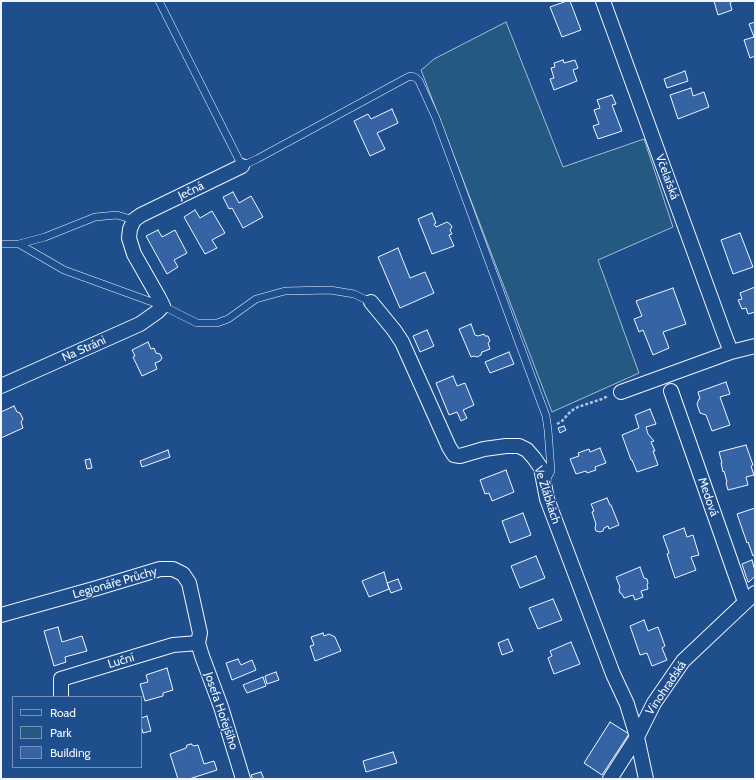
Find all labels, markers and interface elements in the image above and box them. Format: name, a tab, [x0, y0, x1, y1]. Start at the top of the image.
street label: Včelařská	[652, 152, 682, 202]
street label: Ječná	[176, 179, 206, 203]
street label: Na Stráni	[60, 333, 108, 365]
street label: Ve Žlábkách	[531, 464, 563, 526]
street label: Medová	[695, 476, 721, 518]
street label: Legionáře Průchy	[71, 564, 159, 602]
street label: Luční	[106, 650, 136, 672]
street label: Vinohradská	[643, 658, 689, 718]
street label: Josefa Hořejšího	[201, 670, 241, 752]
legend	[12, 696, 142, 768]
text: Road	[50, 705, 76, 720]
text: Park	[50, 725, 72, 740]
text: Building	[50, 745, 91, 760]

